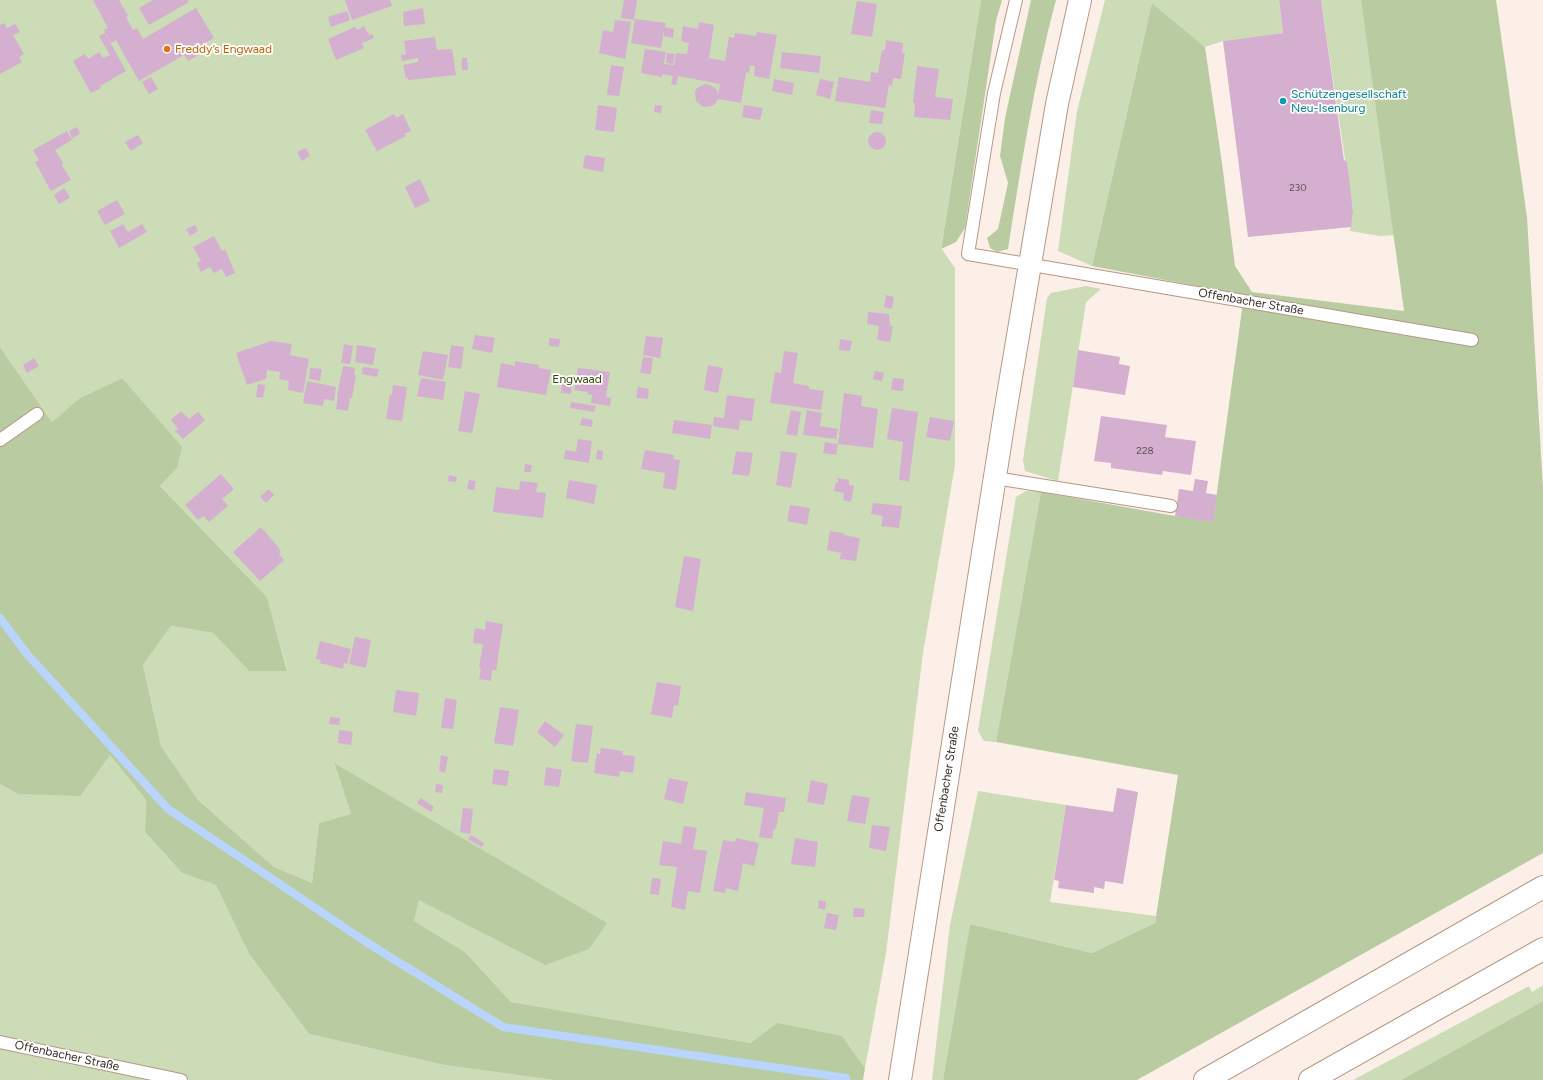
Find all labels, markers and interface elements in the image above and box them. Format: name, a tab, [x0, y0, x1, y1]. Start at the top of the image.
place label: Freddy’s Engwaad	[175, 42, 272, 56]
marker: Freddy’s Engwaad	[162, 44, 172, 54]
place label: Schützengesellschaft Neu-Isenburg	[1291, 87, 1407, 115]
marker: Schützengesellschaft Neu-Isenburg	[1278, 96, 1288, 106]
house number: 230	[1289, 182, 1307, 194]
street label: Offenbacher Straße	[1197, 286, 1305, 318]
park label: Engwaad	[552, 372, 602, 386]
house number: 228	[1136, 445, 1154, 457]
street label: Offenbacher Straße	[932, 725, 962, 833]
street label: Offenbacher Straße	[13, 1038, 121, 1074]

